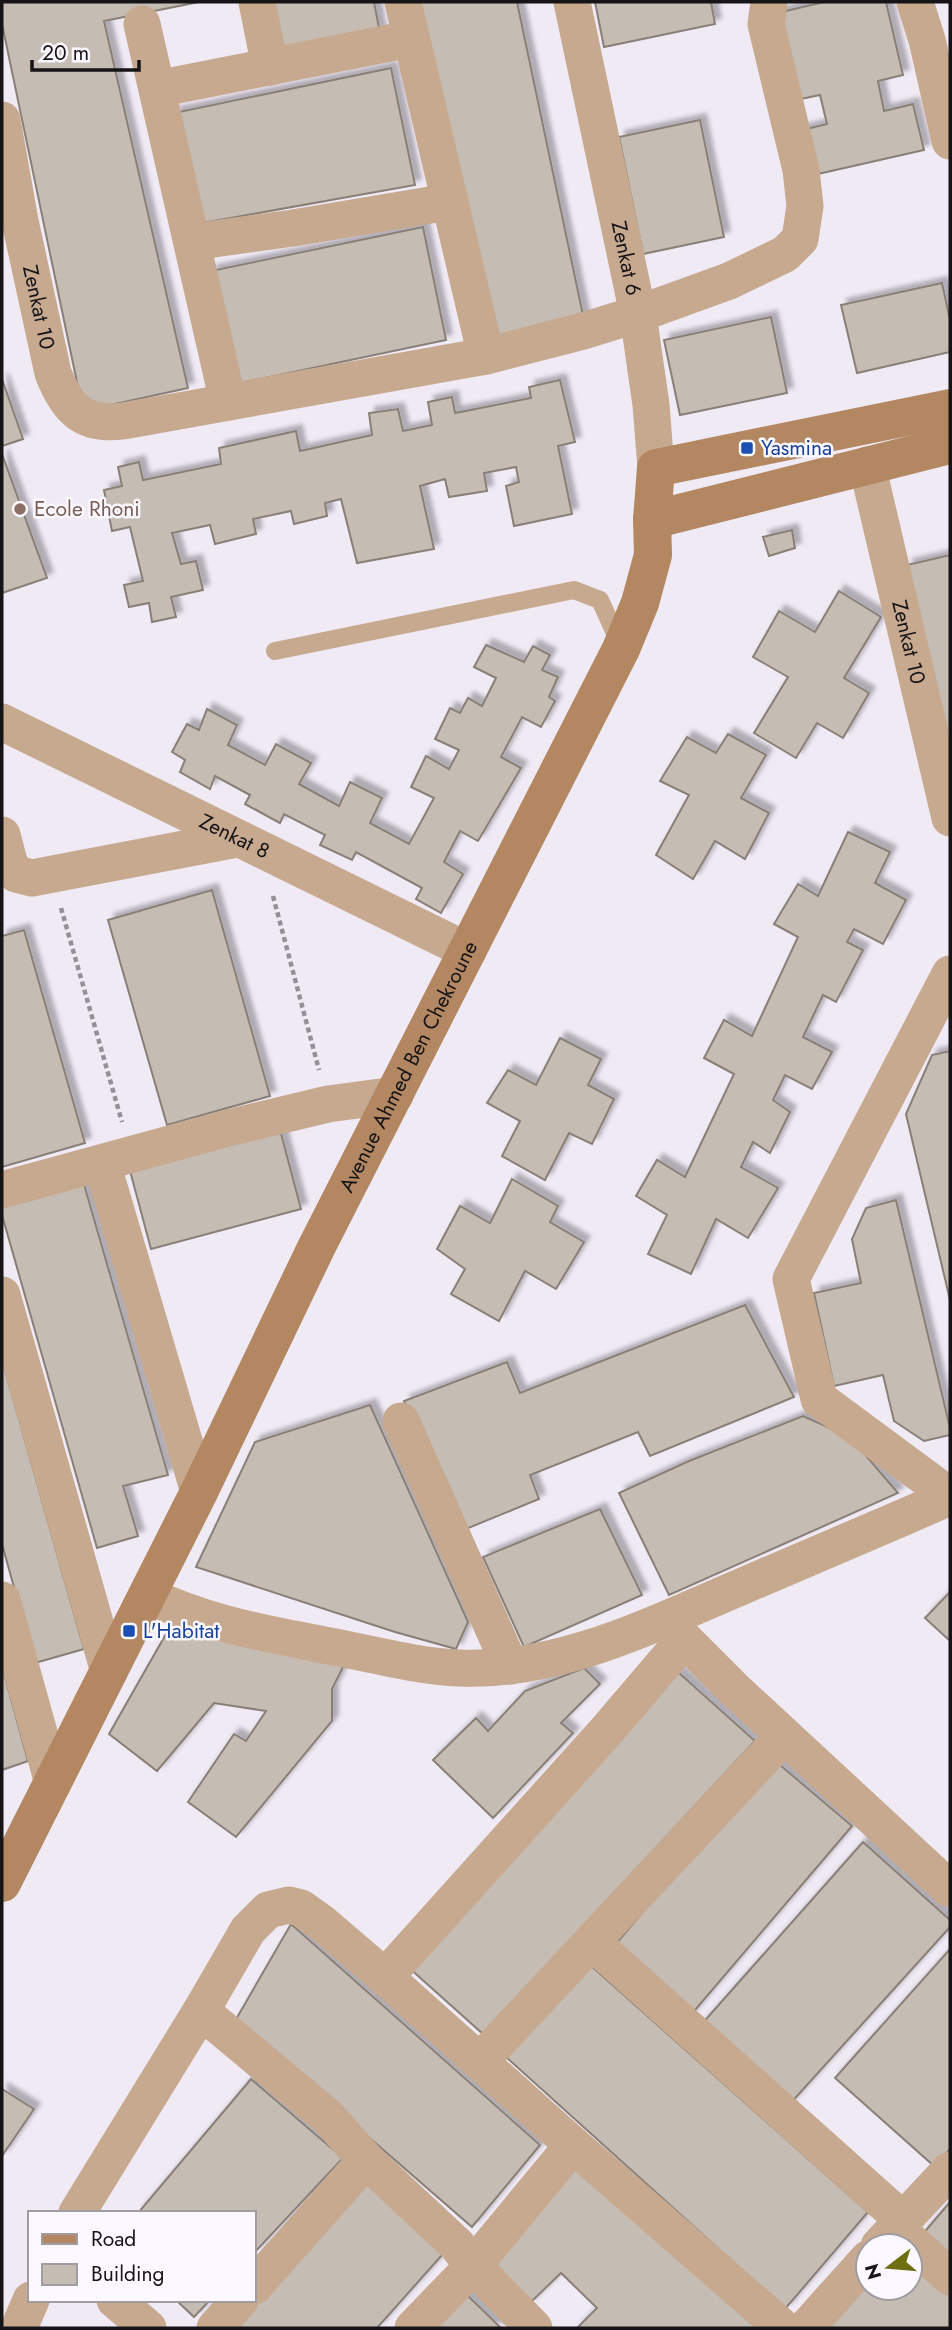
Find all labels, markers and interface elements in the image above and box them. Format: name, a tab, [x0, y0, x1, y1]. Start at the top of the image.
scale bar	[32, 28, 138, 72]
text: 20 m	[42, 38, 89, 68]
street label: Zenkat 6	[604, 218, 649, 298]
street label: Zenkat 10	[15, 262, 62, 352]
place label: Yasmina	[761, 433, 832, 463]
marker: Yasmina	[739, 440, 755, 456]
place label: Ecole Rhoni	[34, 494, 140, 524]
marker: Ecole Rhoni	[12, 501, 28, 517]
street label: Zenkat 10	[884, 597, 933, 687]
street label: Zenkat 8	[194, 806, 275, 866]
street label: Avenue Ahmed Ben Chekroune	[332, 935, 485, 1198]
place label: L'Habitat	[143, 1616, 219, 1646]
marker: L'Habitat	[121, 1623, 137, 1639]
legend	[28, 2211, 256, 2302]
text: Road	[91, 2224, 136, 2254]
north arrow	[854, 2232, 924, 2302]
text: Building	[91, 2259, 164, 2289]
text: N	[858, 2261, 888, 2283]

